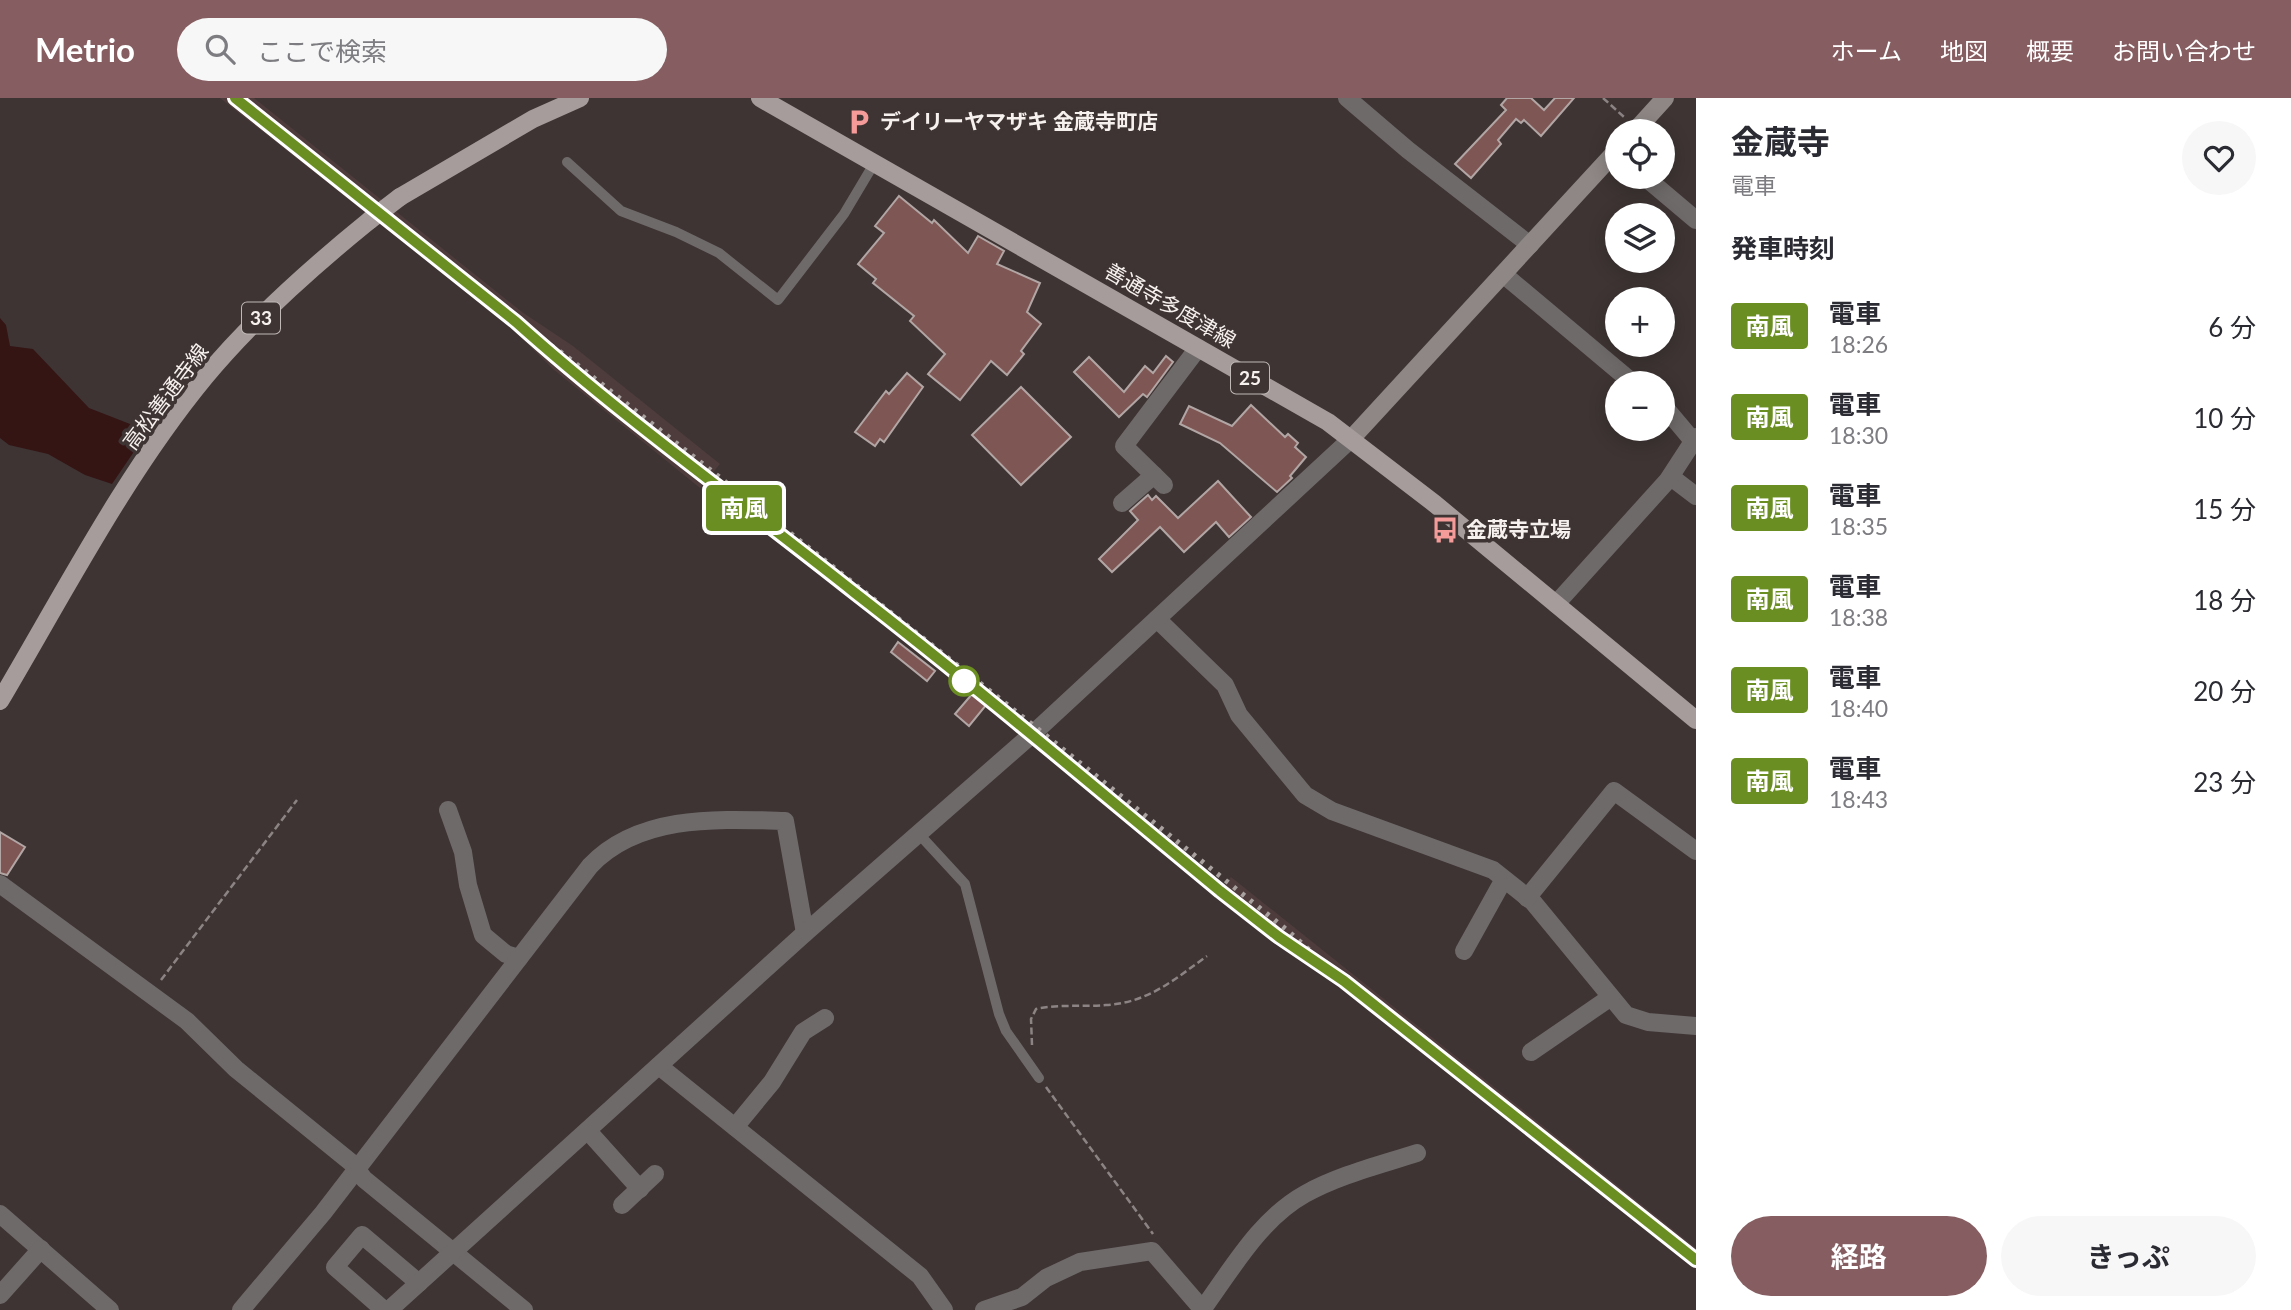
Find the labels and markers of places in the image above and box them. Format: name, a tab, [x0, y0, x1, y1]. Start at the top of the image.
parking icon: デイリーヤマザキ 金蔵寺町店	[844, 107, 874, 137]
place label: デイリーヤマザキ 金蔵寺町店	[880, 108, 1158, 133]
bus stop icon: 金蔵寺立場	[1430, 515, 1460, 545]
place label: 金蔵寺立場	[1466, 516, 1571, 541]
unlabelled marker	[949, 666, 979, 696]

